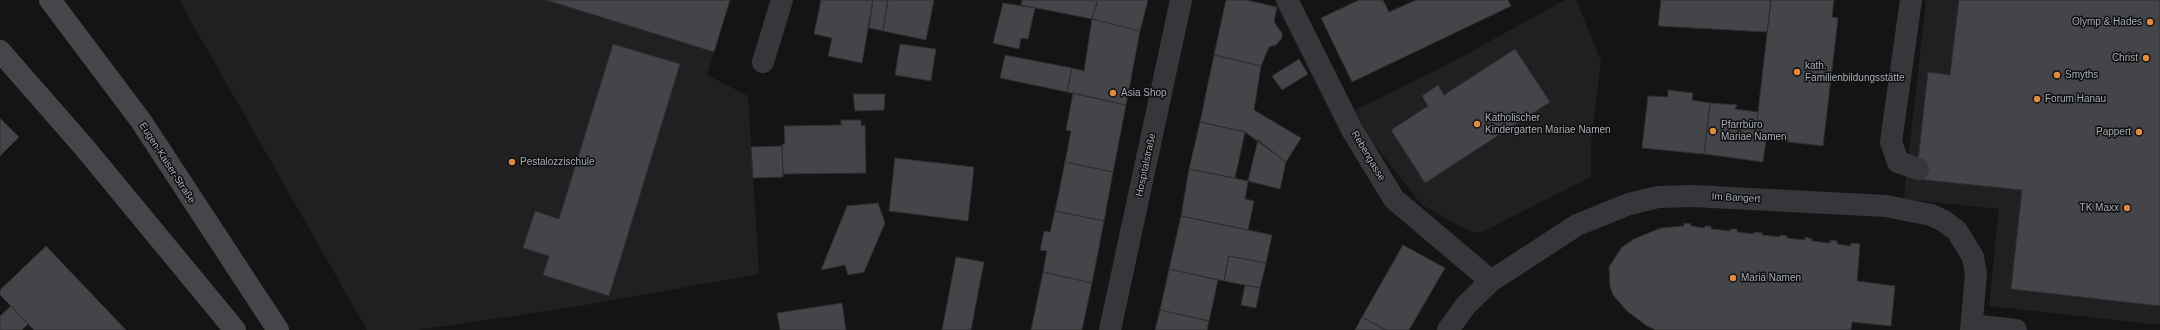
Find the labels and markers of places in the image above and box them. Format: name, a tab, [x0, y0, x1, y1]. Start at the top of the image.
place label: Olymp & Hades	[2072, 16, 2142, 28]
marker: Olymp & Hades	[2145, 17, 2155, 27]
place label: Christ	[2112, 52, 2138, 64]
marker: Christ	[2141, 53, 2151, 63]
place label: kath. Familienbildungsstätte	[1805, 60, 1904, 84]
marker: kath. Familienbildungsstätte	[1792, 67, 1802, 77]
place label: Smyths	[2065, 69, 2098, 81]
marker: Smyths	[2052, 70, 2062, 80]
place label: Asia Shop	[1121, 87, 1167, 99]
marker: Asia Shop	[1108, 88, 1118, 98]
place label: Forum Hanau	[2045, 93, 2106, 105]
marker: Forum Hanau	[2032, 94, 2042, 104]
place label: Katholischer Kindergarten Mariae Namen	[1485, 112, 1611, 136]
marker: Katholischer Kindergarten Mariae Namen	[1472, 119, 1482, 129]
place label: Pfarrbüro Mariae Namen	[1721, 119, 1787, 142]
marker: Pfarrbüro Mariae Namen	[1708, 126, 1718, 136]
place label: Pappert	[2096, 126, 2131, 138]
marker: Pappert	[2134, 127, 2144, 137]
place label: Pestalozzischule	[520, 156, 594, 168]
marker: Pestalozzischule	[507, 157, 517, 167]
place label: TK Maxx	[2080, 202, 2119, 214]
marker: TK Maxx	[2122, 203, 2132, 213]
place label: Mariä Namen	[1741, 272, 1801, 284]
marker: Mariä Namen	[1728, 273, 1738, 283]

